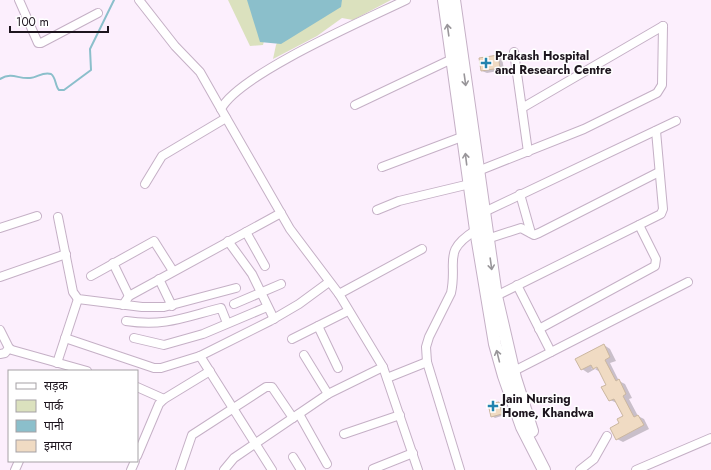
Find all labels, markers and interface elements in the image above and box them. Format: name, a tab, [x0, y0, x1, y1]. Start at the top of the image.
scale bar	[10, 8, 108, 34]
text: 100 m	[16, 13, 49, 31]
one-way arrow	[444, 24, 452, 37]
place label: Prakash Hospital and Research Centre	[495, 47, 612, 79]
marker: Prakash Hospital and Research Centre	[480, 57, 492, 69]
one-way arrow	[461, 73, 469, 86]
one-way arrow	[462, 153, 470, 166]
one-way arrow	[487, 257, 495, 270]
one-way arrow	[494, 350, 502, 363]
legend	[8, 370, 138, 462]
text: सड़क	[44, 377, 69, 395]
place label: Jain Nursing Home, Khandwa	[500, 390, 594, 422]
text: पार्क	[44, 397, 64, 415]
marker: Jain Nursing Home, Khandwa	[487, 400, 499, 412]
text: पानी	[44, 417, 65, 435]
text: इमारत	[44, 437, 73, 455]

